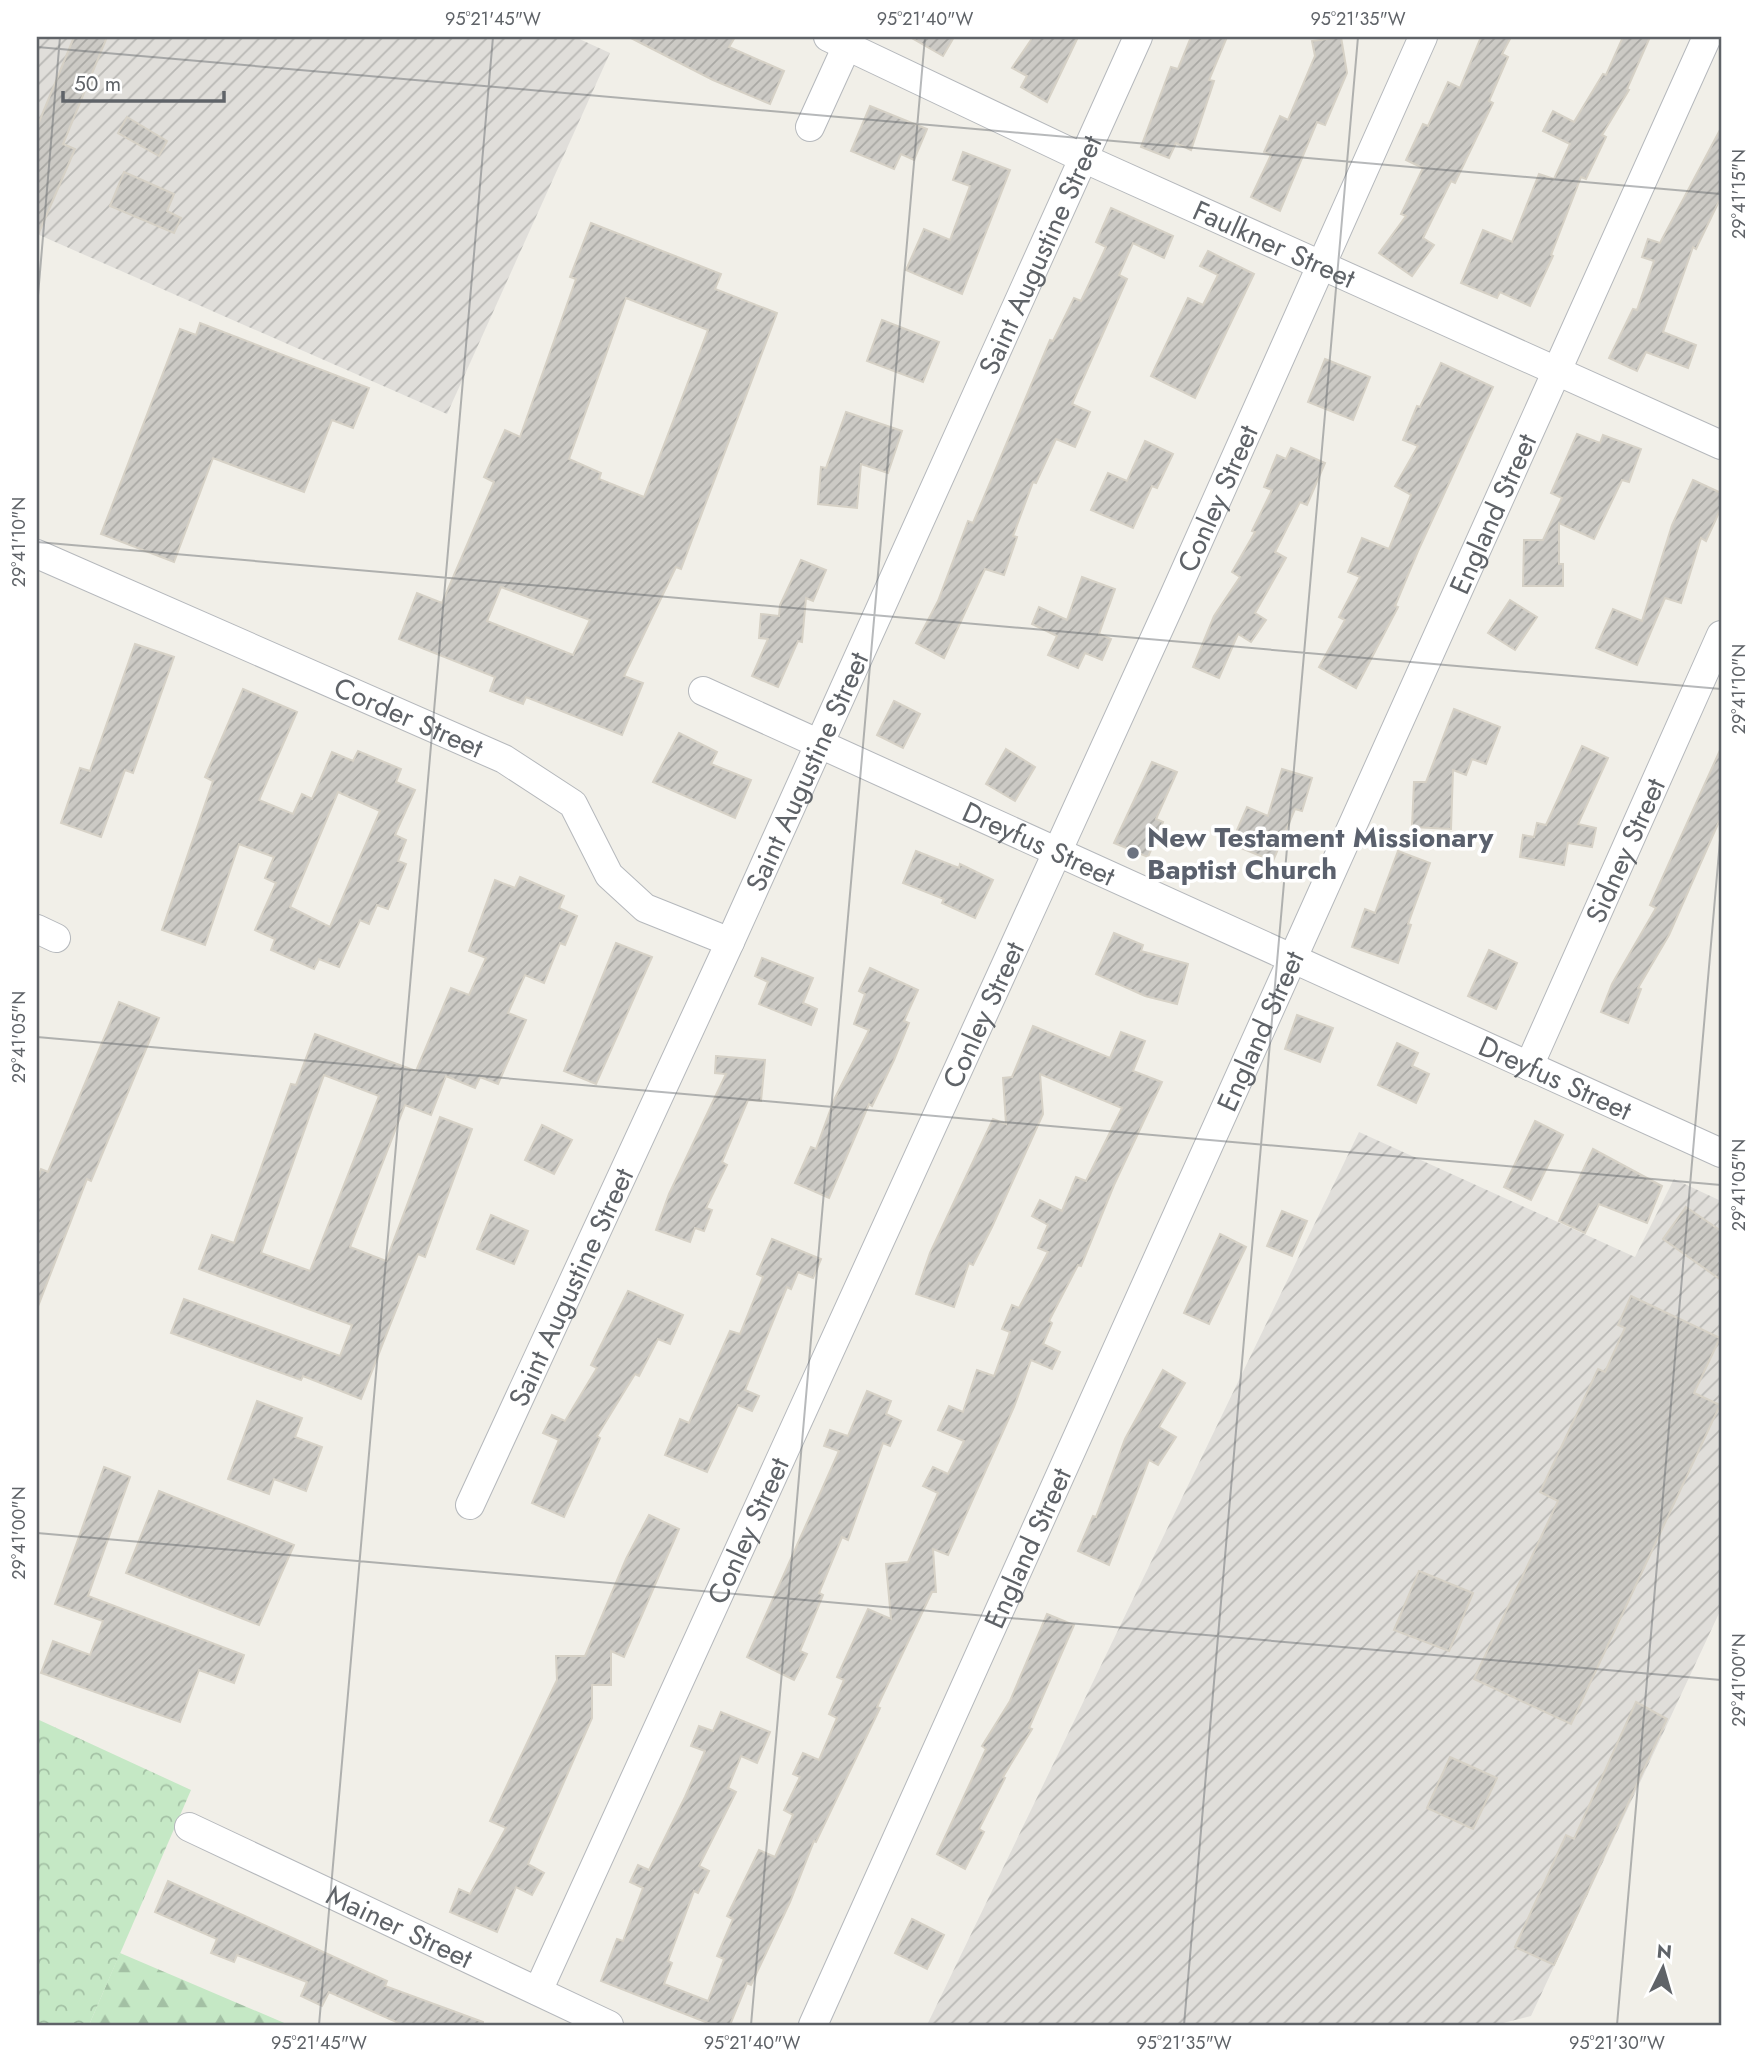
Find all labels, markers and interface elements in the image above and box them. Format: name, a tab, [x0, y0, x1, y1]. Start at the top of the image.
text: 95°21'45"W	[445, 6, 541, 32]
text: 95°21'40"W	[877, 6, 973, 32]
text: 95°21'35"W	[1310, 6, 1406, 32]
scale bar	[63, 60, 224, 104]
text: 50 m	[74, 69, 121, 99]
street label: Saint Augustine Street	[968, 128, 1112, 381]
text: 29°41'15"N	[1726, 149, 1752, 239]
street label: Faulkner Street	[1186, 190, 1362, 299]
street label: Conley Street	[1167, 418, 1268, 579]
street label: England Street	[1439, 427, 1547, 601]
text: 29°41'10"N	[6, 497, 32, 587]
text: 29°41'10"N	[1726, 644, 1752, 734]
street label: Saint Augustine Street	[735, 645, 879, 898]
street label: Corder Street	[328, 666, 490, 768]
street label: Sidney Street	[1575, 771, 1675, 930]
street label: Dreyfus Street	[956, 791, 1122, 896]
place label: New Testament Missionary Baptist Church	[1147, 817, 1494, 890]
marker: New Testament Missionary Baptist Church	[1125, 845, 1141, 861]
street label: Conley Street	[932, 934, 1034, 1095]
street label: England Street	[1206, 944, 1314, 1118]
text: 29°41'05"N	[6, 991, 32, 1083]
street label: Dreyfus Street	[1472, 1025, 1639, 1130]
text: 29°41'05"N	[1726, 1139, 1752, 1231]
street label: Saint Augustine Street	[498, 1161, 644, 1413]
street label: Conley Street	[697, 1450, 799, 1611]
street label: England Street	[974, 1461, 1082, 1635]
text: 29°41'00"N	[6, 1486, 32, 1580]
text: 29°41'00"N	[1726, 1633, 1752, 1727]
street label: Mainer Street	[320, 1874, 480, 1979]
north arrow	[1628, 1932, 1698, 2002]
text: N	[1656, 1937, 1673, 1966]
text: 95°21'45"W	[271, 2030, 367, 2056]
text: 95°21'40"W	[704, 2030, 800, 2056]
text: 95°21'35"W	[1136, 2030, 1232, 2056]
text: 95°21'30"W	[1569, 2030, 1665, 2056]

